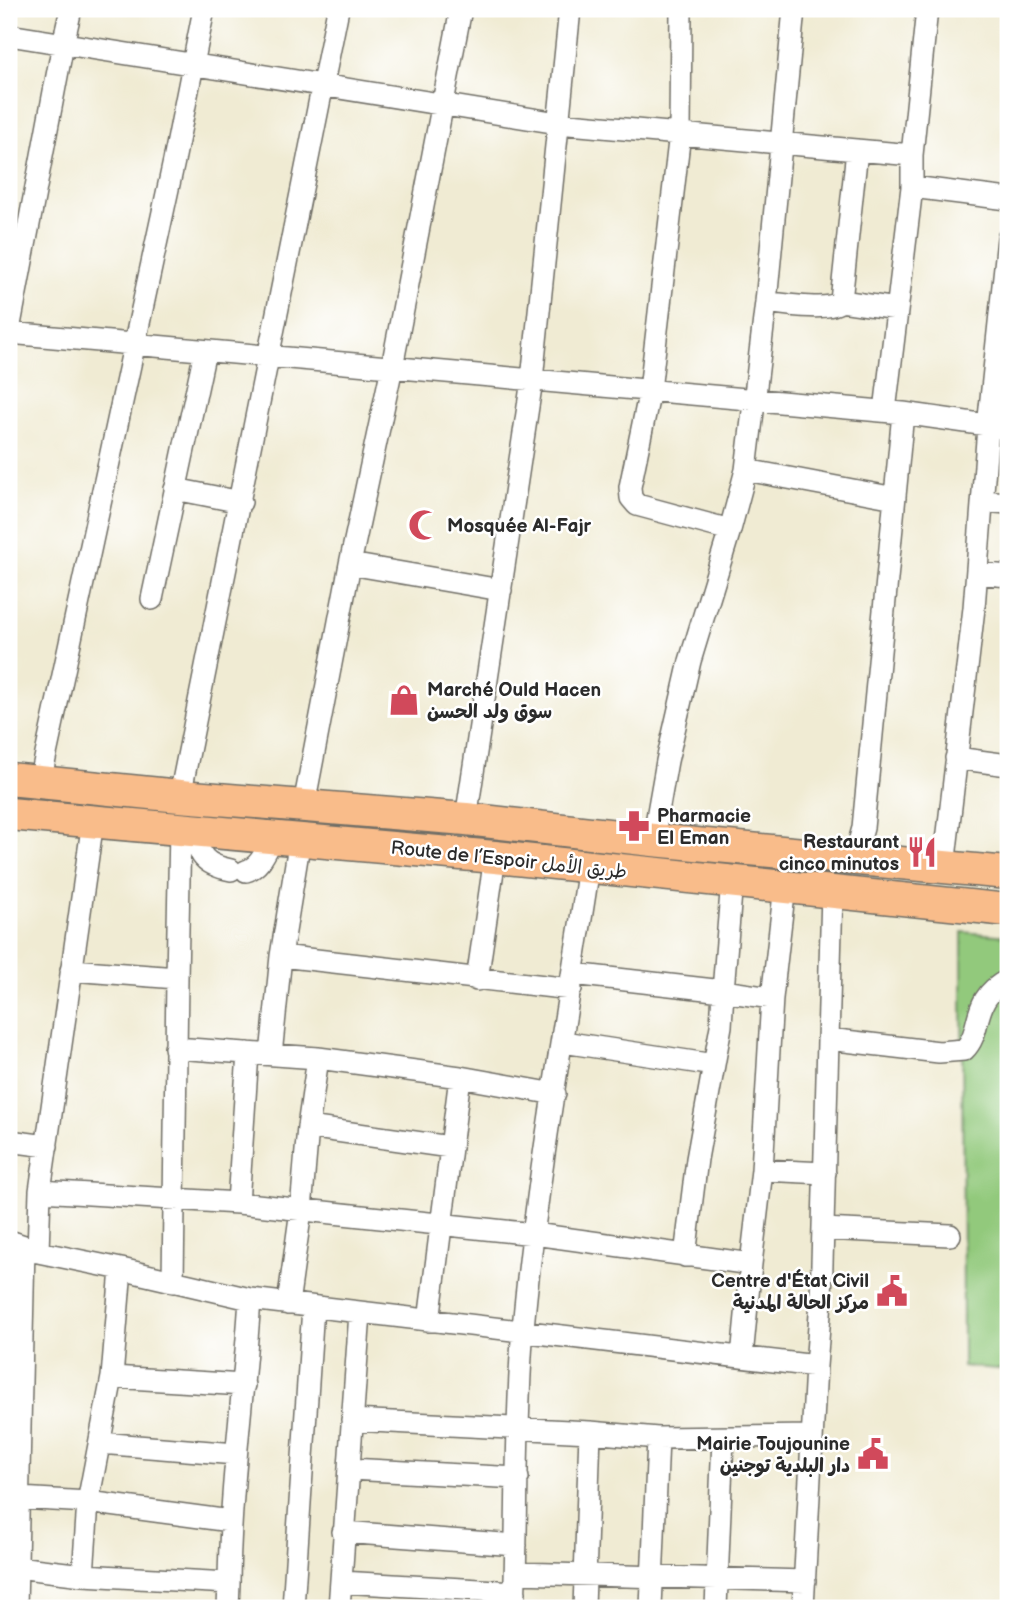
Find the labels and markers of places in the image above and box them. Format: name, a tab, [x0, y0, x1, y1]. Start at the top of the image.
mosque icon: Mosquée Al-Fajr	[407, 508, 441, 542]
place label: Mosquée Al-Fajr	[447, 515, 592, 538]
place label: Marché Ould Hacen سوق ولد الحسن	[427, 679, 601, 724]
shop icon: Marché Ould Hacen سوق ولد الحسن	[387, 683, 421, 717]
place label: Pharmacie El Eman	[657, 805, 751, 850]
pharmacy icon: Pharmacie El Eman	[617, 809, 651, 843]
place label: Restaurant cinco minutos	[779, 831, 900, 876]
restaurant icon: Restaurant cinco minutos	[905, 835, 939, 869]
place label: Centre d'État Civil مركز الحالة المدنية	[711, 1269, 869, 1315]
public building icon: Centre d'État Civil مركز الحالة المدنية	[875, 1274, 909, 1308]
place label: Mairie Toujounine دار البلدية توجنين	[696, 1433, 850, 1478]
public building icon: Mairie Toujounine دار البلدية توجنين	[856, 1437, 890, 1471]

